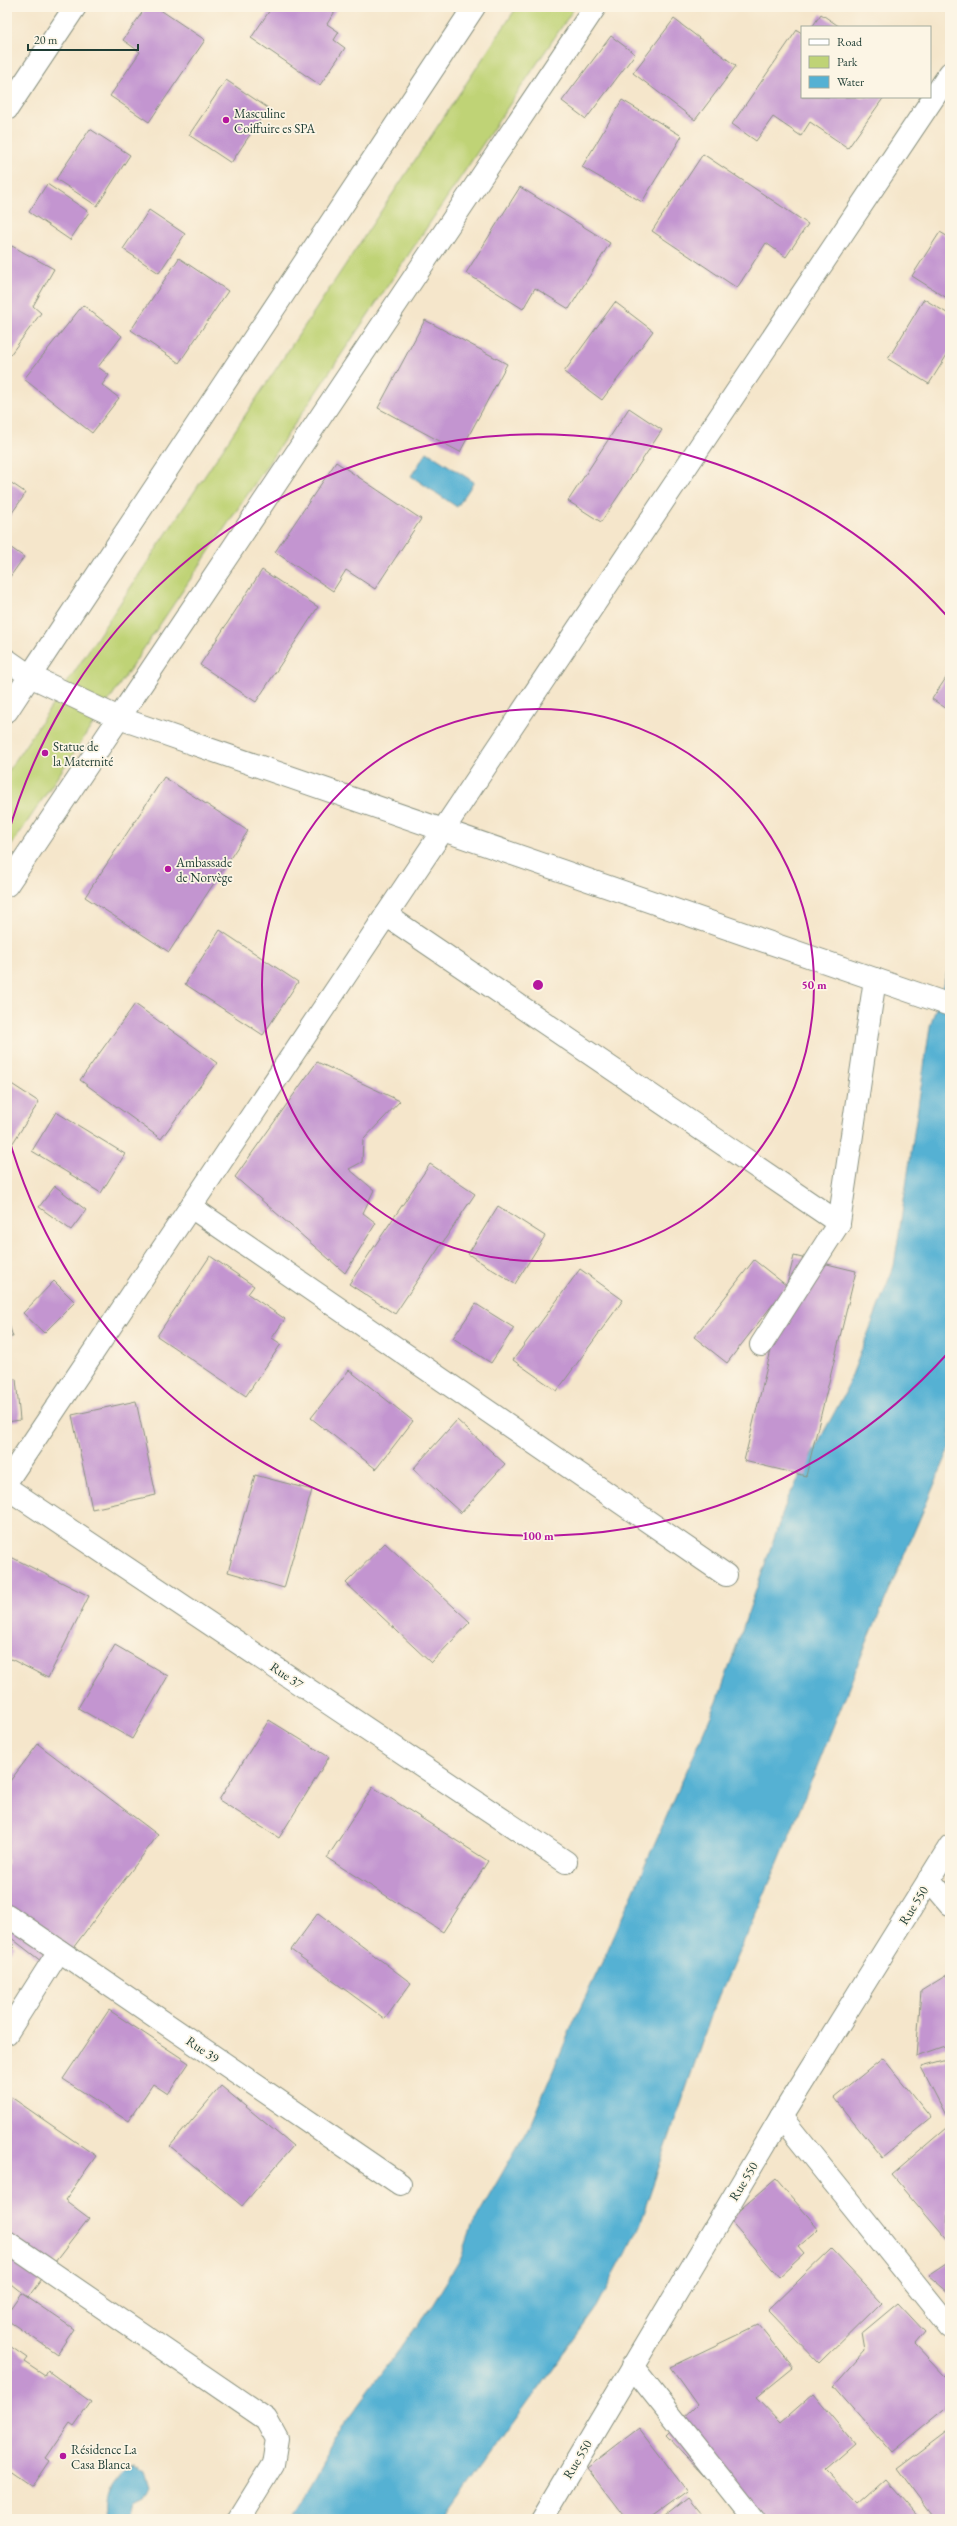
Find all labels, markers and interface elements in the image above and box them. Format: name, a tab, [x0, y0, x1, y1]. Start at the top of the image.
scale bar	[28, 26, 138, 52]
legend	[801, 26, 931, 98]
text: 20 m	[34, 32, 58, 48]
text: Road	[837, 34, 863, 50]
text: Park	[837, 54, 858, 70]
text: Water	[837, 74, 864, 90]
place label: Masculine Coiffuire es SPA	[234, 105, 316, 137]
marker: Masculine Coiffuire es SPA	[221, 115, 231, 125]
place label: Statue de la Maternité	[53, 738, 113, 770]
marker: Statue de la Maternité	[40, 748, 50, 758]
place label: Ambassade de Norvège	[175, 854, 233, 886]
marker: Ambassade de Norvège	[163, 864, 173, 874]
text: 50 m	[801, 977, 827, 993]
centre of rings	[531, 978, 545, 992]
text: 100 m	[522, 1528, 554, 1544]
street label: Rue 37	[267, 1658, 307, 1693]
street label: Rue 550	[895, 1883, 932, 1928]
street label: Rue 39	[183, 2032, 223, 2067]
street label: Rue 550	[725, 2159, 762, 2204]
street label: Rue 550	[559, 2437, 596, 2482]
place label: Résidence La Casa Blanca	[71, 2441, 138, 2473]
marker: Résidence La Casa Blanca	[58, 2451, 68, 2461]

